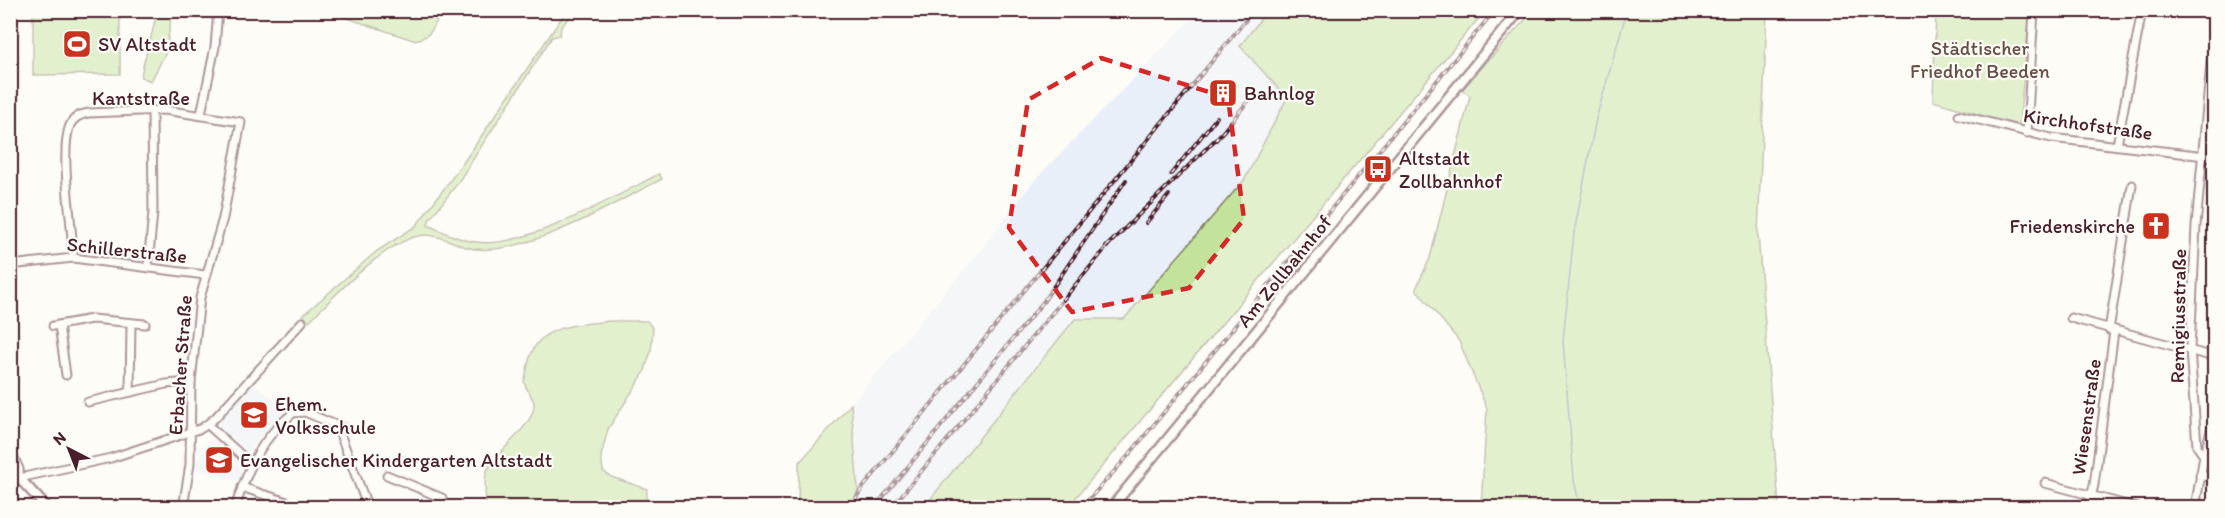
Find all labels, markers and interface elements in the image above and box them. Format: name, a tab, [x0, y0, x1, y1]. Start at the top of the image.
sports icon: SV Altstadt	[61, 28, 93, 60]
place label: SV Altstadt	[98, 32, 197, 56]
park label: Städtischer Friedhof Beeden	[1910, 36, 2050, 83]
building icon: Bahnlog	[1207, 77, 1239, 109]
place label: Bahnlog	[1244, 81, 1316, 105]
street label: Kantstraße	[92, 86, 190, 110]
street label: Kirchhofstraße	[2022, 103, 2154, 145]
place label: Altstadt Zollbahnhof	[1399, 146, 1502, 193]
bus stop icon: Altstadt Zollbahnhof	[1362, 153, 1394, 185]
street label: Am Zollbahnhof	[1231, 210, 1337, 332]
church icon: Friedenskirche	[2140, 210, 2172, 242]
place label: Friedenskirche	[2009, 214, 2135, 238]
street label: Schillerstraße	[66, 232, 188, 268]
street label: Remigiusstraße	[2165, 248, 2191, 384]
street label: Erbacher Straße	[163, 294, 197, 436]
street label: Wiesenstraße	[2066, 357, 2106, 477]
place label: Ehem. Volksschule	[275, 392, 376, 439]
school or university icon: Ehem. Volksschule	[238, 399, 270, 431]
north arrow	[39, 419, 99, 479]
text: N	[49, 428, 70, 449]
school or university icon: Evangelischer Kindergarten Altstadt	[203, 444, 235, 476]
place label: Evangelischer Kindergarten Altstadt	[240, 448, 552, 472]

